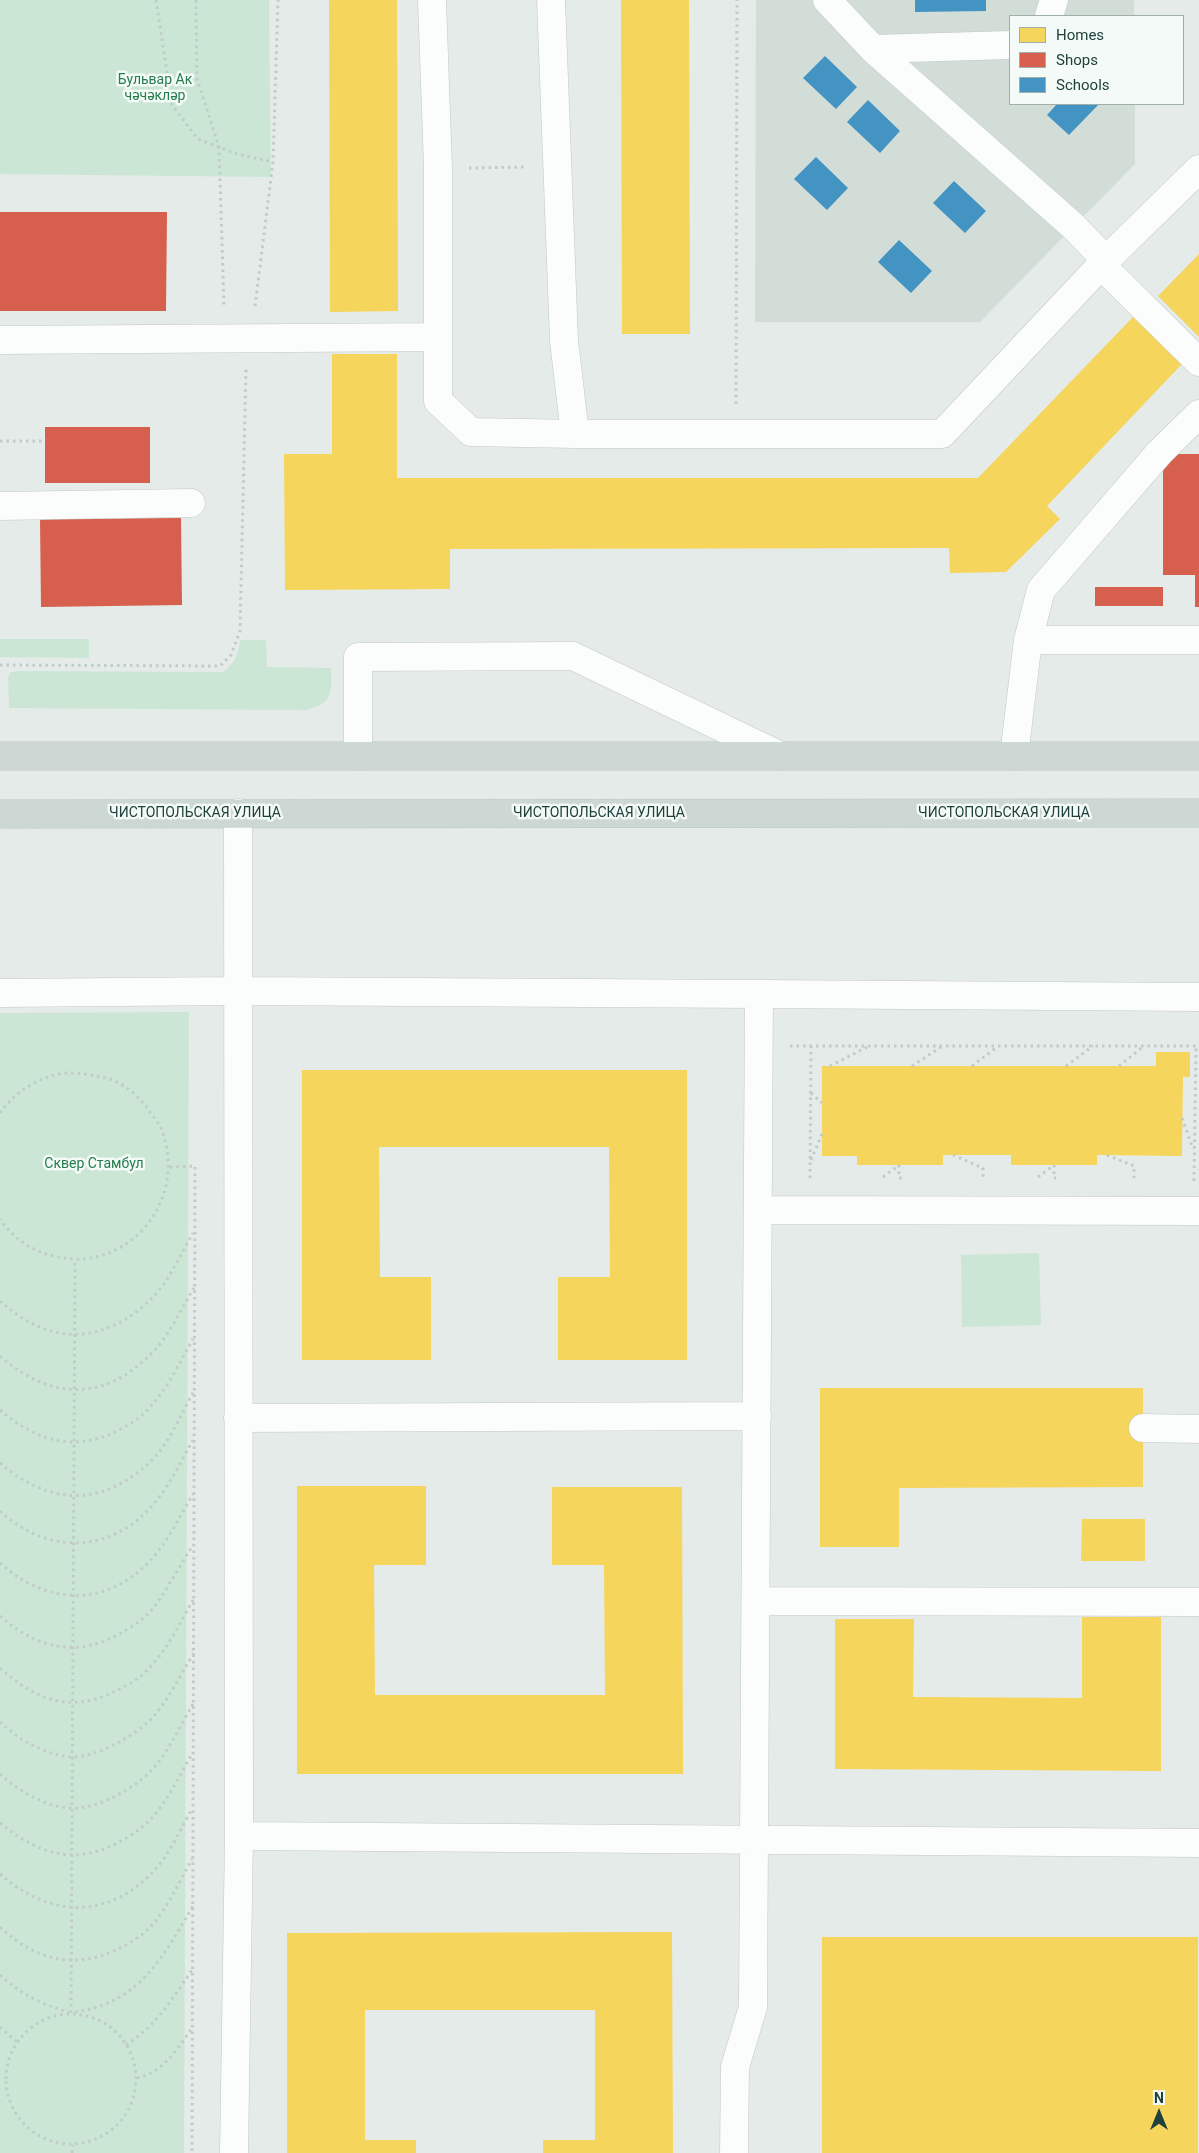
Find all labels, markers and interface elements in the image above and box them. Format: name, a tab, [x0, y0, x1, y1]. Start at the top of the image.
legend	[1009, 15, 1184, 105]
text: Homes	[1056, 26, 1104, 44]
text: Shops	[1056, 51, 1098, 69]
park label: Бульвар Ак чәчәкләр	[118, 72, 192, 104]
text: Schools	[1056, 76, 1110, 94]
street label: ЧИСТОПОЛЬСКАЯ УЛИЦА	[109, 805, 281, 821]
street label: ЧИСТОПОЛЬСКАЯ УЛИЦА	[513, 805, 685, 821]
street label: ЧИСТОПОЛЬСКАЯ УЛИЦА	[918, 805, 1090, 821]
park label: Сквер Стамбул	[44, 1156, 144, 1172]
north arrow	[1134, 2088, 1184, 2138]
text: N	[1154, 2090, 1164, 2106]

